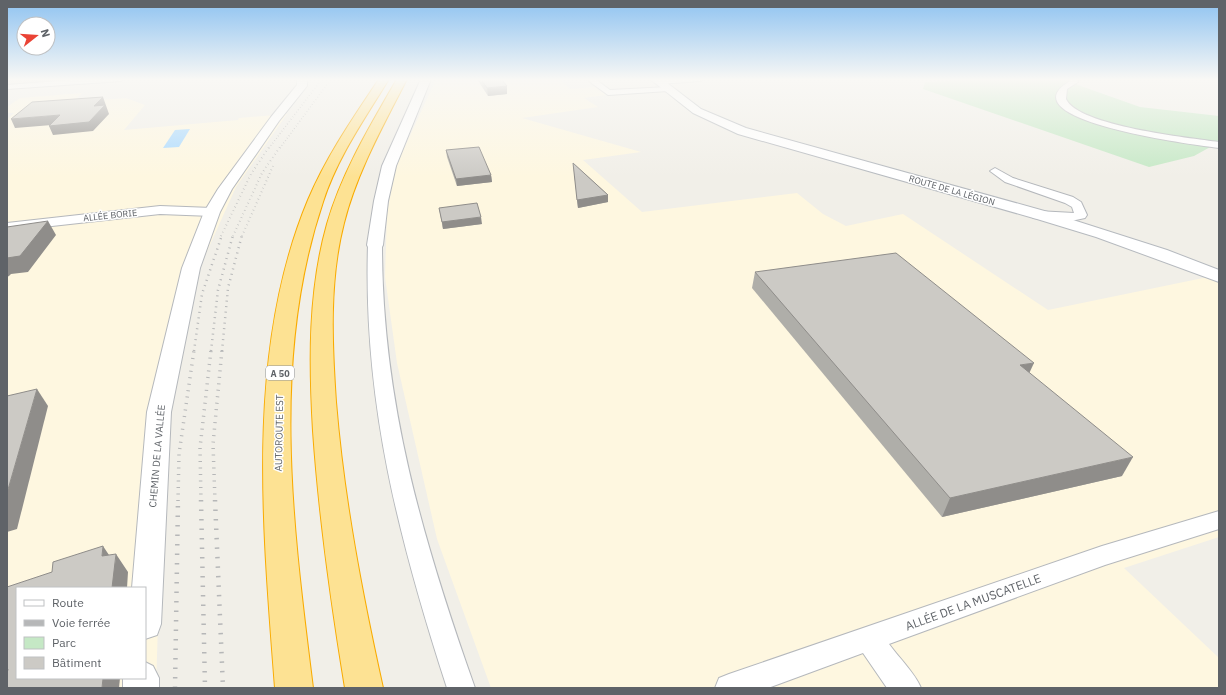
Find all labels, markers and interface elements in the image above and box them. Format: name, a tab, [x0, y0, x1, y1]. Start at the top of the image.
north arrow	[16, 16, 56, 56]
text: N	[38, 27, 53, 39]
street label: ROUTE DE LA LÉGION	[908, 171, 997, 208]
street label: ALLÉE BORIE	[82, 206, 138, 223]
road number: A 50	[266, 366, 294, 380]
street label: AUTOROUTE EST	[272, 394, 286, 472]
street label: CHEMIN DE LA VALLÉE	[146, 404, 168, 508]
street label: ALLÉE DE LA MUSCATELLE	[903, 570, 1043, 634]
legend	[16, 587, 146, 679]
text: Route	[52, 595, 84, 610]
text: Voie ferrée	[52, 615, 111, 630]
text: Parc	[52, 635, 76, 650]
text: Bâtiment	[52, 655, 102, 670]

